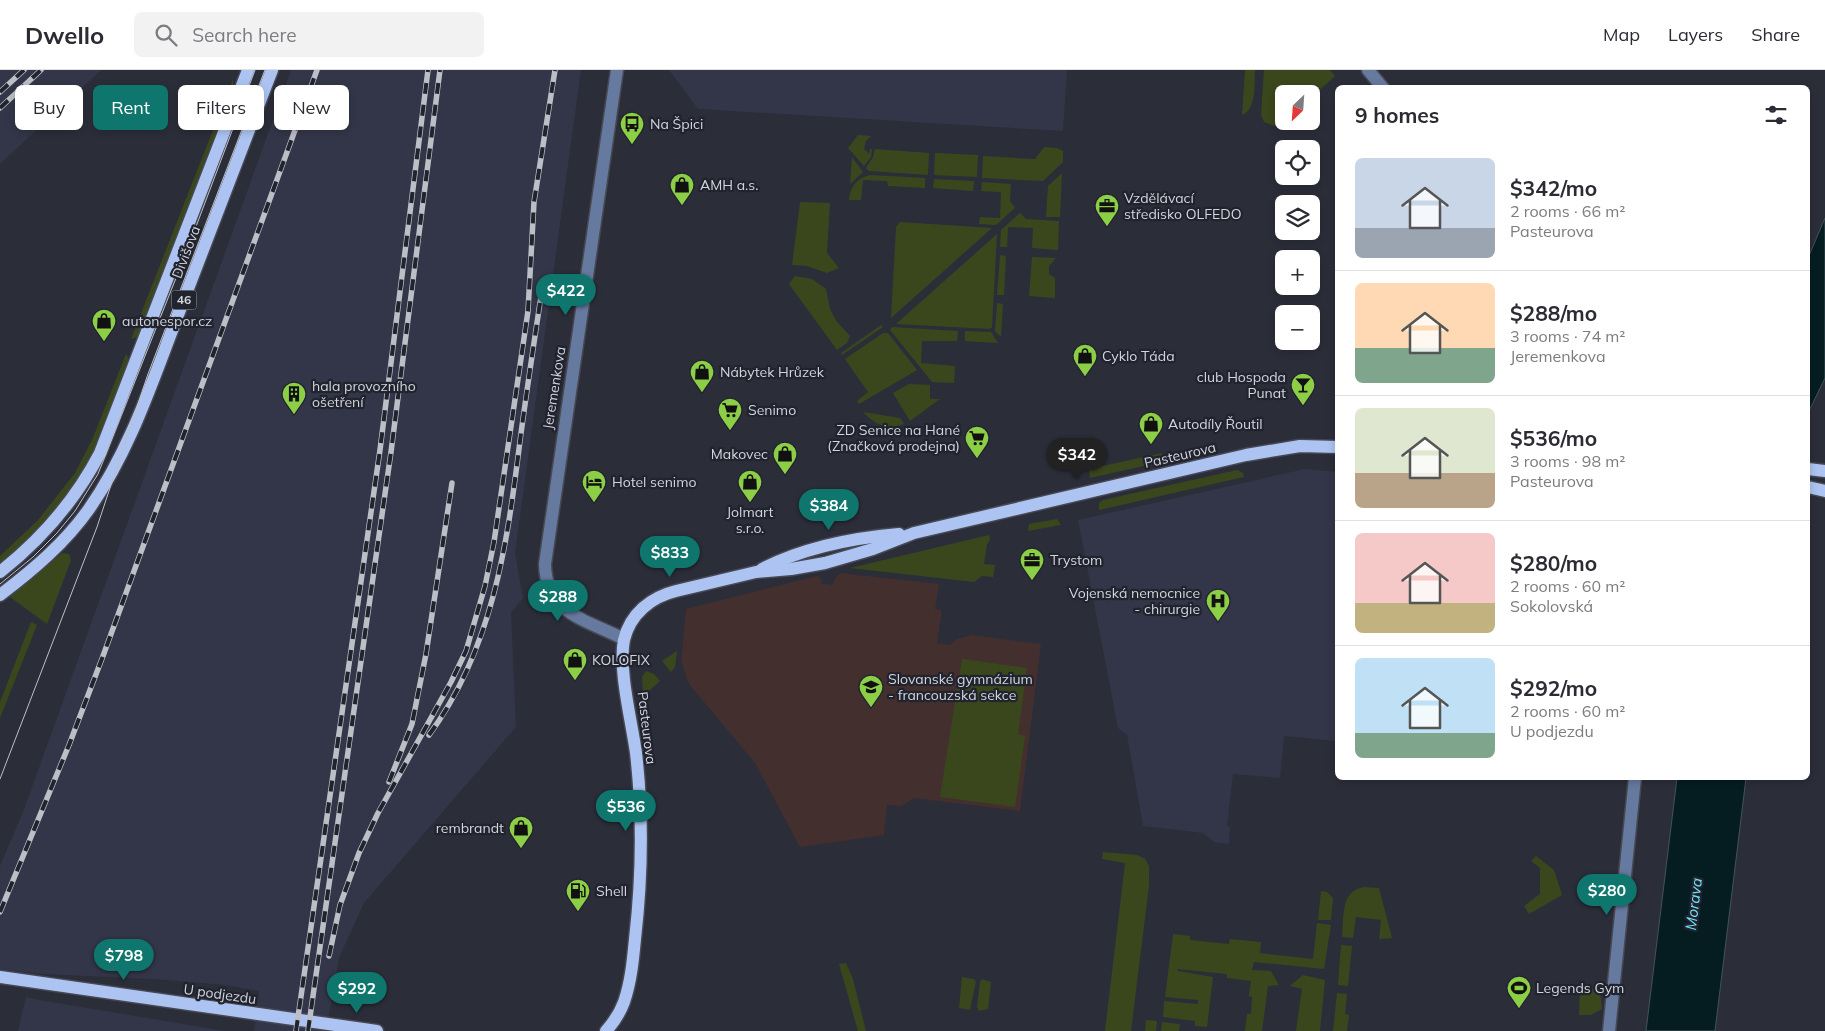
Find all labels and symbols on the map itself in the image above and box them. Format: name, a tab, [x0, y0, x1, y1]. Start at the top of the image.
north arrow	[1275, 85, 1320, 130]
bus stop icon: Na Špici	[619, 111, 645, 145]
place label: Na Špici	[650, 115, 703, 133]
shop icon: AMH a.s.	[669, 172, 695, 206]
place label: AMH a.s.	[700, 176, 758, 194]
place label: Vzdělávací středisko OLFEDO	[1124, 189, 1242, 223]
office icon: Vzdělávací středisko OLFEDO	[1094, 193, 1120, 227]
street label: Divišova	[168, 223, 204, 281]
pin: $422	[536, 274, 596, 316]
road number: 46	[172, 290, 196, 310]
shop icon: autonespor.cz	[91, 308, 117, 342]
place label: autonespor.cz	[122, 312, 212, 330]
shop icon: Cyklo Táda	[1072, 343, 1098, 377]
street label: Jeremenkova	[539, 345, 569, 431]
place label: Cyklo Táda	[1102, 347, 1175, 365]
shop icon: Nábytek Hrůzek	[689, 359, 715, 393]
place label: Nábytek Hrůzek	[720, 363, 825, 381]
place label: club Hospoda Punat	[1197, 368, 1286, 402]
bar icon: club Hospoda Punat	[1290, 372, 1316, 406]
place label: hala provozního ošetření	[312, 377, 416, 411]
building icon: hala provozního ošetření	[281, 381, 307, 415]
supermarket icon: Senimo	[717, 397, 743, 431]
place label: Senimo	[748, 401, 796, 419]
shop icon: Autodíly Řoutil	[1138, 411, 1164, 445]
place label: Autodíly Řoutil	[1168, 415, 1263, 433]
place label: ZD Senice na Hané (Značková prodejna)	[827, 421, 960, 455]
supermarket icon: ZD Senice na Hané (Značková prodejna)	[964, 425, 990, 459]
pin: $342	[1047, 438, 1107, 480]
street label: Pasteurova	[1142, 438, 1218, 472]
shop icon: Makovec	[772, 441, 798, 475]
place label: Makovec	[711, 445, 768, 463]
hotel icon: Hotel senimo	[581, 469, 607, 503]
shop icon: Jolmart s.r.o.	[737, 469, 763, 503]
place label: Hotel senimo	[612, 473, 696, 491]
pin: $384	[799, 488, 859, 531]
place label: Jolmart s.r.o.	[727, 503, 774, 537]
pin: $833	[640, 536, 700, 578]
office icon: Trystom	[1019, 547, 1045, 581]
place label: Trystom	[1050, 551, 1102, 569]
pin: $288	[528, 580, 588, 622]
place label: Vojenská nemocnice - chirurgie	[1069, 584, 1200, 618]
hospital icon: Vojenská nemocnice - chirurgie	[1205, 588, 1231, 622]
shop icon: KOLOFIX	[562, 647, 588, 681]
place label: KOLOFIX	[592, 651, 650, 669]
place label: Slovanské gymnázium - francouzská sekce	[888, 670, 1033, 704]
school or university icon: Slovanské gymnázium - francouzská sekce	[858, 674, 884, 708]
street label: Pasteurova	[634, 691, 660, 765]
pin: $536	[596, 790, 656, 832]
shop icon: rembrandt	[508, 815, 534, 849]
place label: rembrandt	[436, 819, 504, 837]
pin: $280	[1577, 874, 1637, 916]
water label: Morava	[1681, 877, 1706, 931]
fuel station icon: Shell	[565, 878, 591, 912]
place label: Shell	[596, 882, 627, 900]
pin: $798	[94, 938, 154, 981]
pin: $292	[327, 972, 387, 1014]
sports icon: Legends Gym	[1506, 975, 1532, 1009]
place label: Legends Gym	[1536, 979, 1624, 997]
street label: U podjezdu	[183, 980, 257, 1008]

